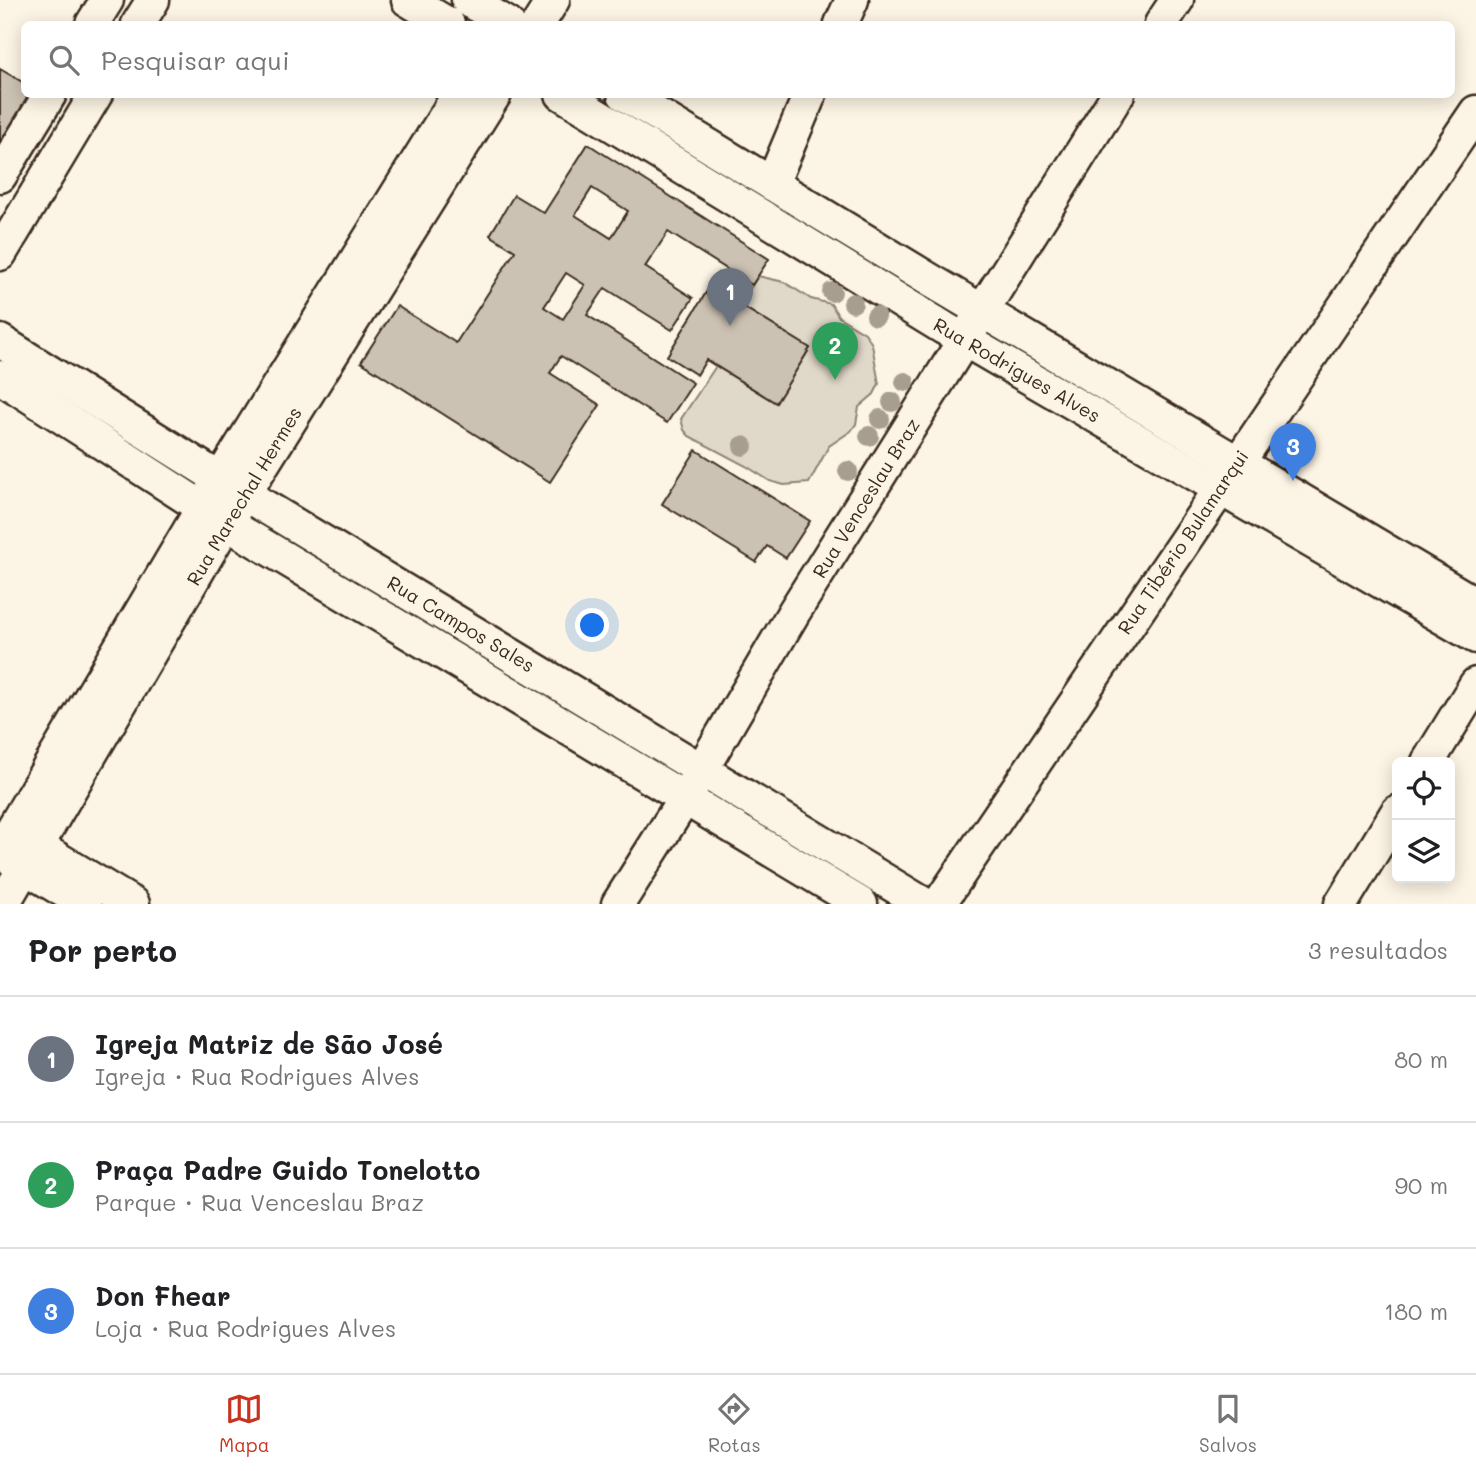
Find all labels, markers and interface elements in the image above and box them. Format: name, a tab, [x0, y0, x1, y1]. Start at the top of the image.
search box	[21, 21, 1455, 98]
icon: search	[45, 41, 83, 79]
text: Pesquisar aqui	[101, 43, 290, 77]
pin: 1	[707, 268, 753, 326]
street label: Rua Rodrigues Alves	[929, 312, 1105, 428]
pin: 2	[812, 322, 858, 380]
street label: Rua Marechal Hermes	[180, 402, 307, 590]
street label: Rua Venceslau Braz	[806, 413, 925, 582]
pin: 3	[1270, 423, 1316, 481]
street label: Rua Tibério Bulamarqui	[1112, 445, 1254, 639]
street label: Rua Campos Sales	[383, 570, 540, 677]
your location	[575, 608, 609, 642]
map controls	[1392, 757, 1455, 883]
button: locate	[1392, 757, 1455, 820]
button: layers	[1392, 820, 1455, 883]
text: Por perto	[28, 930, 177, 970]
text: 3 resultados	[1308, 935, 1448, 965]
text: Igreja Matriz de São José	[95, 1027, 443, 1061]
text: 1	[46, 1044, 56, 1074]
text: 80 m	[1394, 1044, 1448, 1074]
text: Igreja · Rua Rodrigues Alves	[95, 1061, 420, 1091]
text: Praça Padre Guido Tonelotto	[95, 1153, 480, 1187]
text: 2	[45, 1170, 57, 1200]
text: 90 m	[1395, 1170, 1448, 1200]
text: Parque · Rua Venceslau Braz	[95, 1187, 424, 1217]
text: Don Fhear	[95, 1279, 231, 1313]
text: 3	[44, 1296, 58, 1326]
text: 180 m	[1384, 1296, 1448, 1326]
text: Loja · Rua Rodrigues Alves	[95, 1313, 396, 1343]
tab: Mapa	[219, 1390, 270, 1457]
tab: Rotas	[708, 1390, 761, 1457]
tab: Salvos	[1199, 1390, 1257, 1457]

